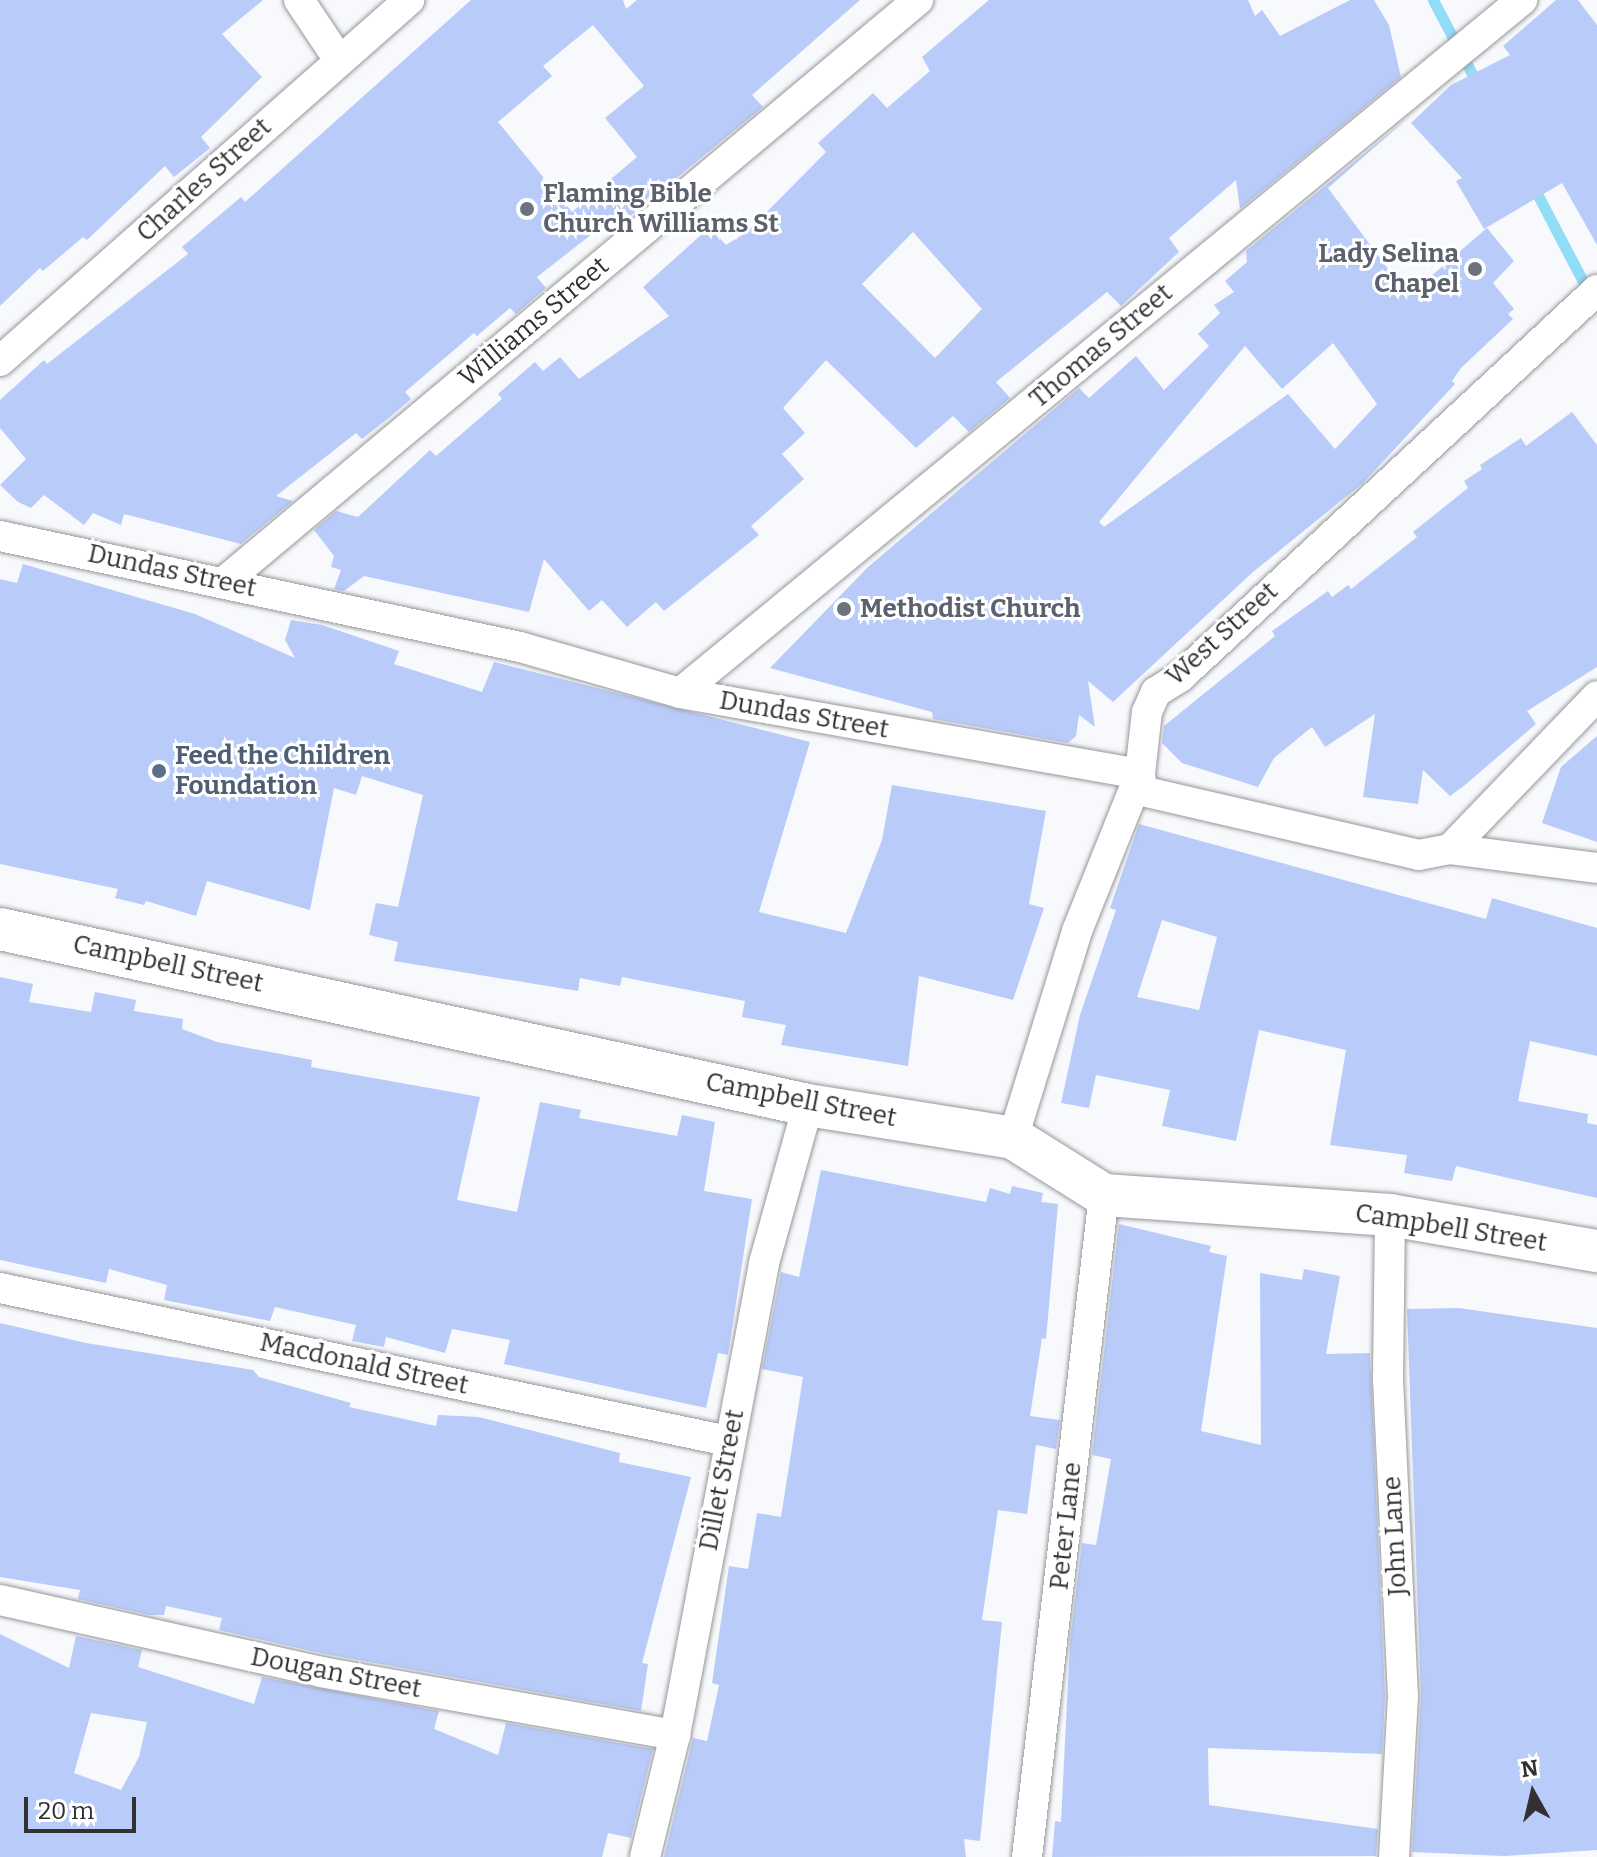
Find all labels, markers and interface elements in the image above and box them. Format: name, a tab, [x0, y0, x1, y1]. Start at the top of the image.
street label: Charles Street	[130, 111, 278, 249]
place label: Flaming Bible Church Williams St	[543, 178, 779, 240]
marker: Flaming Bible Church Williams St	[518, 200, 536, 218]
place label: Lady Selina Chapel	[1318, 238, 1459, 300]
street label: Williams Street	[453, 250, 615, 394]
marker: Lady Selina Chapel	[1466, 260, 1484, 278]
street label: Thomas Street	[1024, 277, 1178, 415]
street label: Dundas Street	[85, 538, 259, 604]
street label: West Street	[1160, 576, 1284, 692]
place label: Methodist Church	[860, 593, 1080, 625]
marker: Methodist Church	[835, 600, 853, 618]
street label: Dundas Street	[717, 685, 891, 745]
place label: Feed the Children Foundation	[175, 740, 390, 802]
marker: Feed the Children Foundation	[150, 762, 168, 780]
street label: Campbell Street	[70, 929, 266, 999]
street label: Campbell Street	[703, 1066, 899, 1134]
street label: Campbell Street	[1353, 1197, 1549, 1259]
street label: Macdonald Street	[257, 1327, 471, 1401]
street label: Dillet Street	[693, 1407, 751, 1553]
street label: Peter Lane	[1044, 1461, 1088, 1591]
street label: John Lane	[1376, 1475, 1414, 1597]
street label: Dougan Street	[248, 1641, 424, 1705]
north arrow	[1493, 1753, 1573, 1833]
text: N	[1519, 1754, 1540, 1783]
scale bar	[28, 1781, 140, 1831]
text: 20 m	[38, 1797, 94, 1825]

